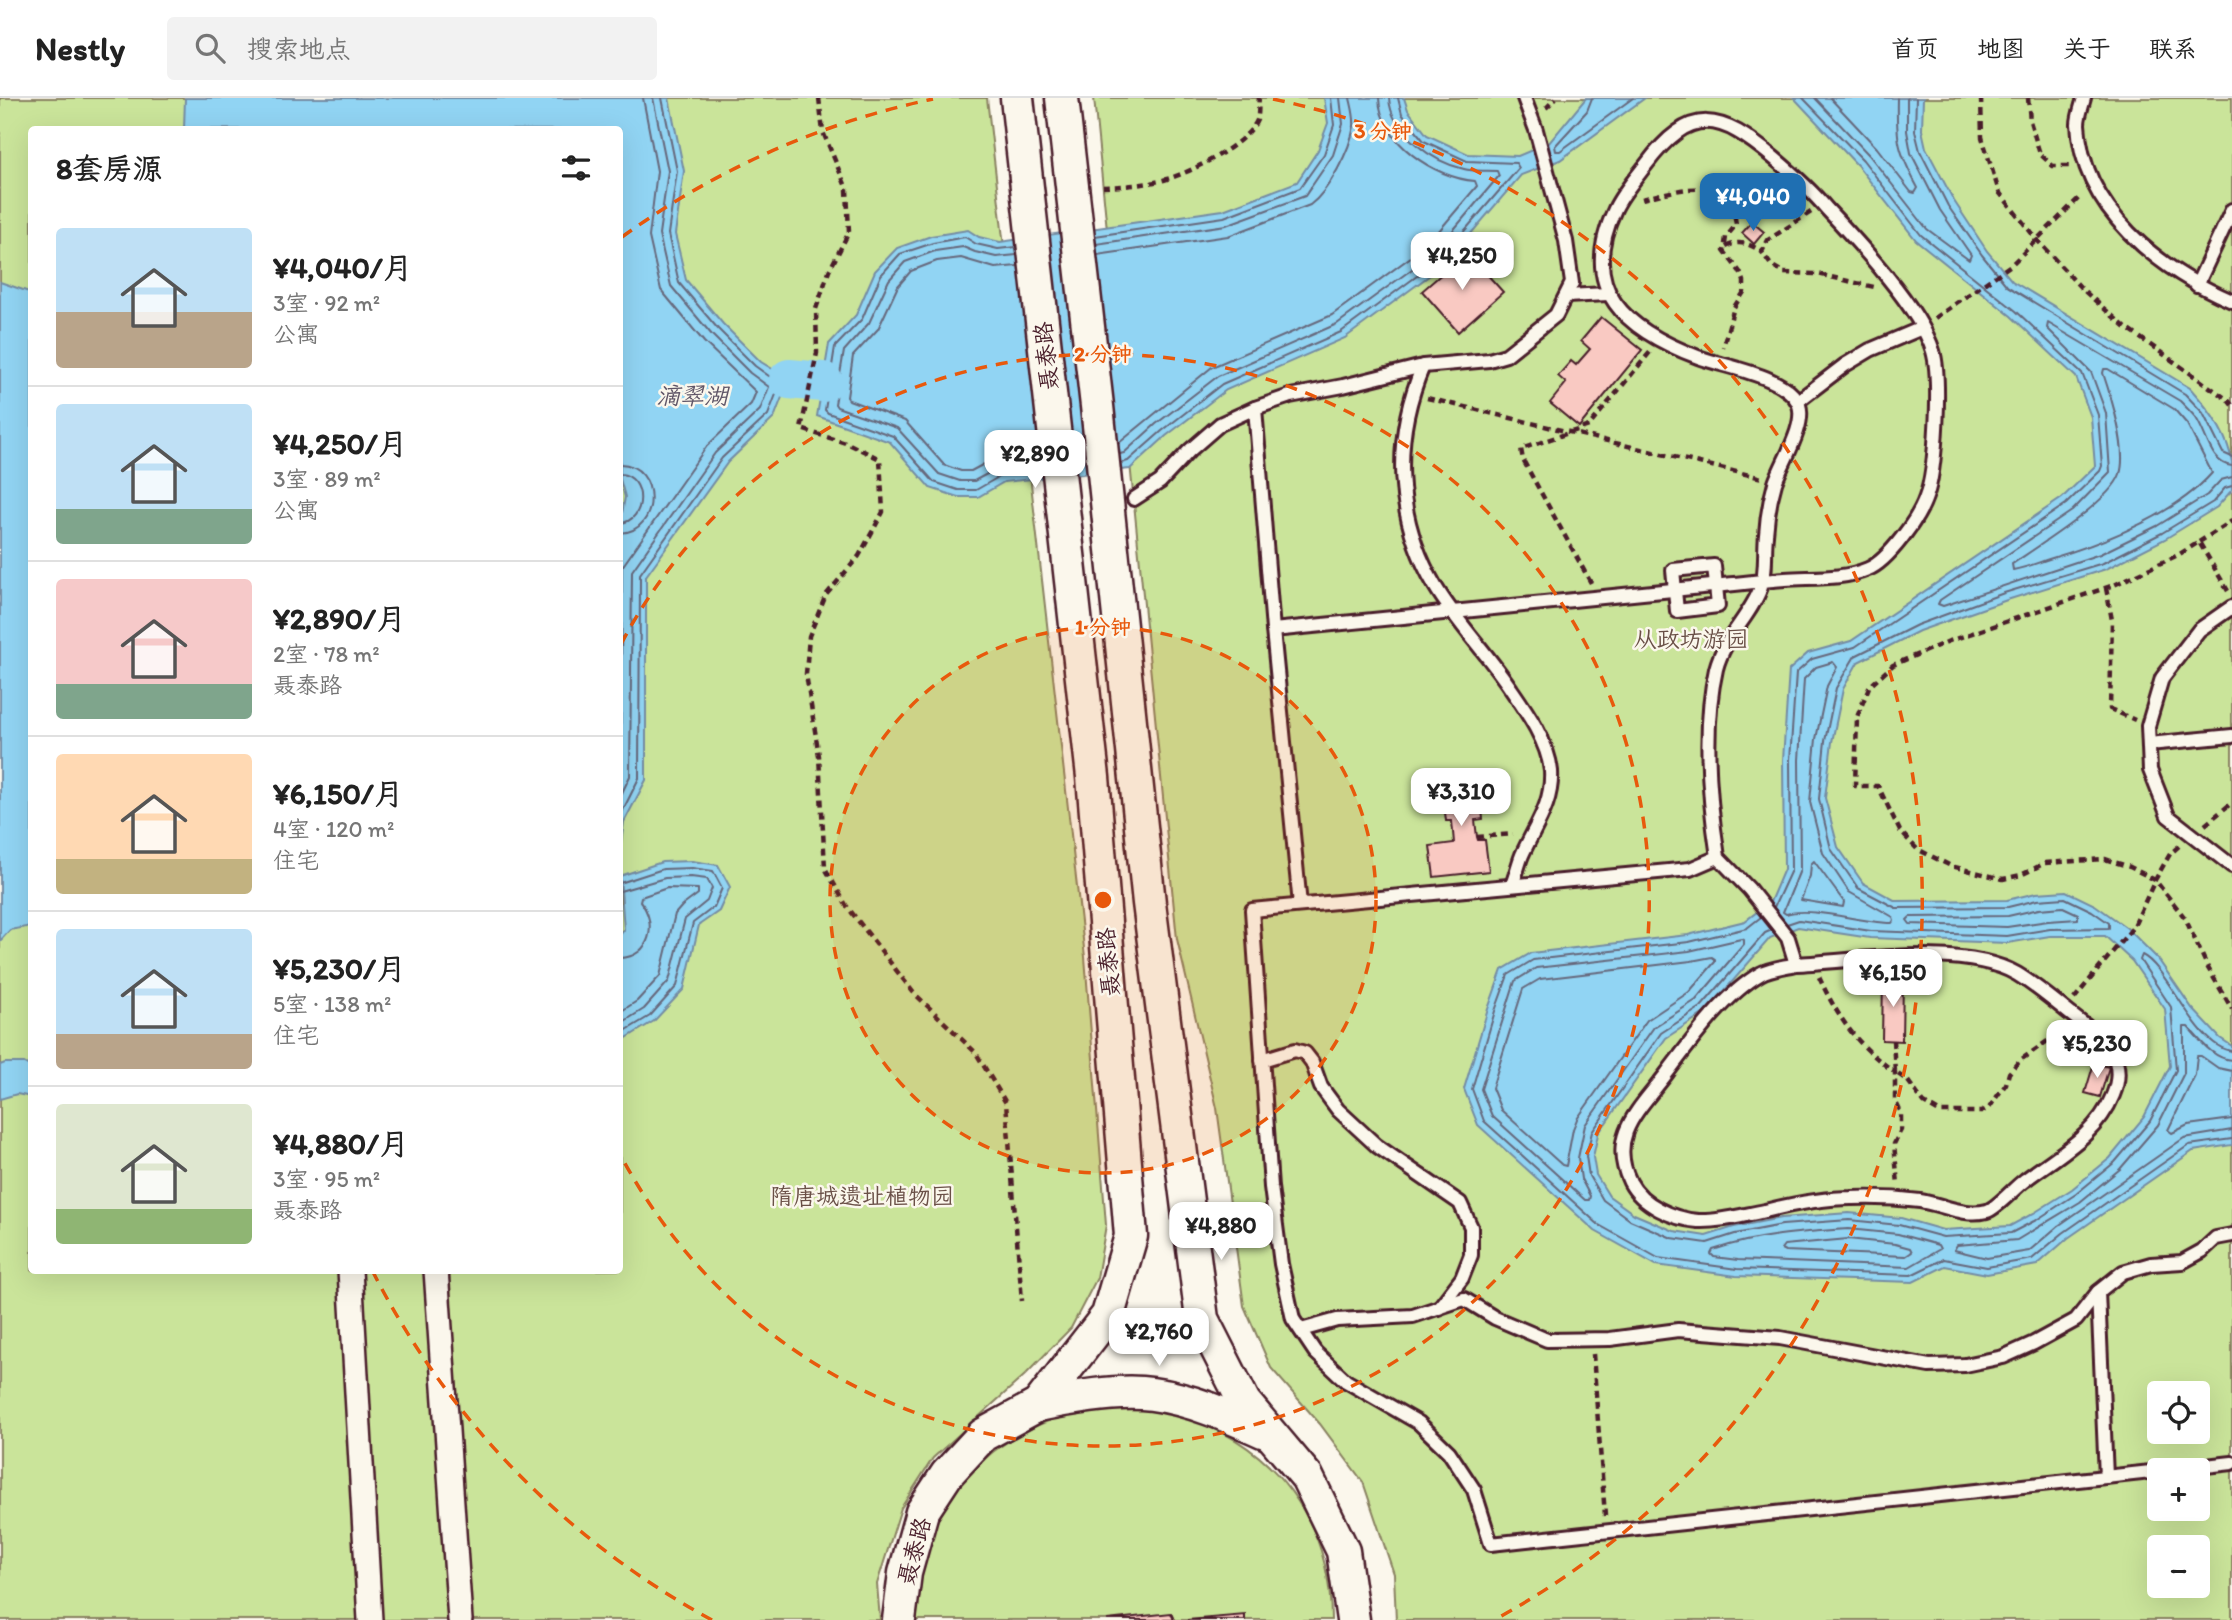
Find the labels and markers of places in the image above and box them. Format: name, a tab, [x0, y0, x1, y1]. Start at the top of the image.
pin: ¥4,040	[1696, 174, 1810, 233]
pin: ¥4,250	[1405, 232, 1519, 292]
pin: ¥2,890	[978, 430, 1092, 490]
pin: ¥3,310	[1404, 768, 1518, 828]
centre of rings	[1091, 888, 1115, 912]
pin: ¥6,150	[1836, 950, 1950, 1009]
pin: ¥5,230	[2040, 1020, 2154, 1080]
pin: ¥4,880	[1164, 1202, 1278, 1262]
pin: ¥2,760	[1102, 1308, 1216, 1368]

